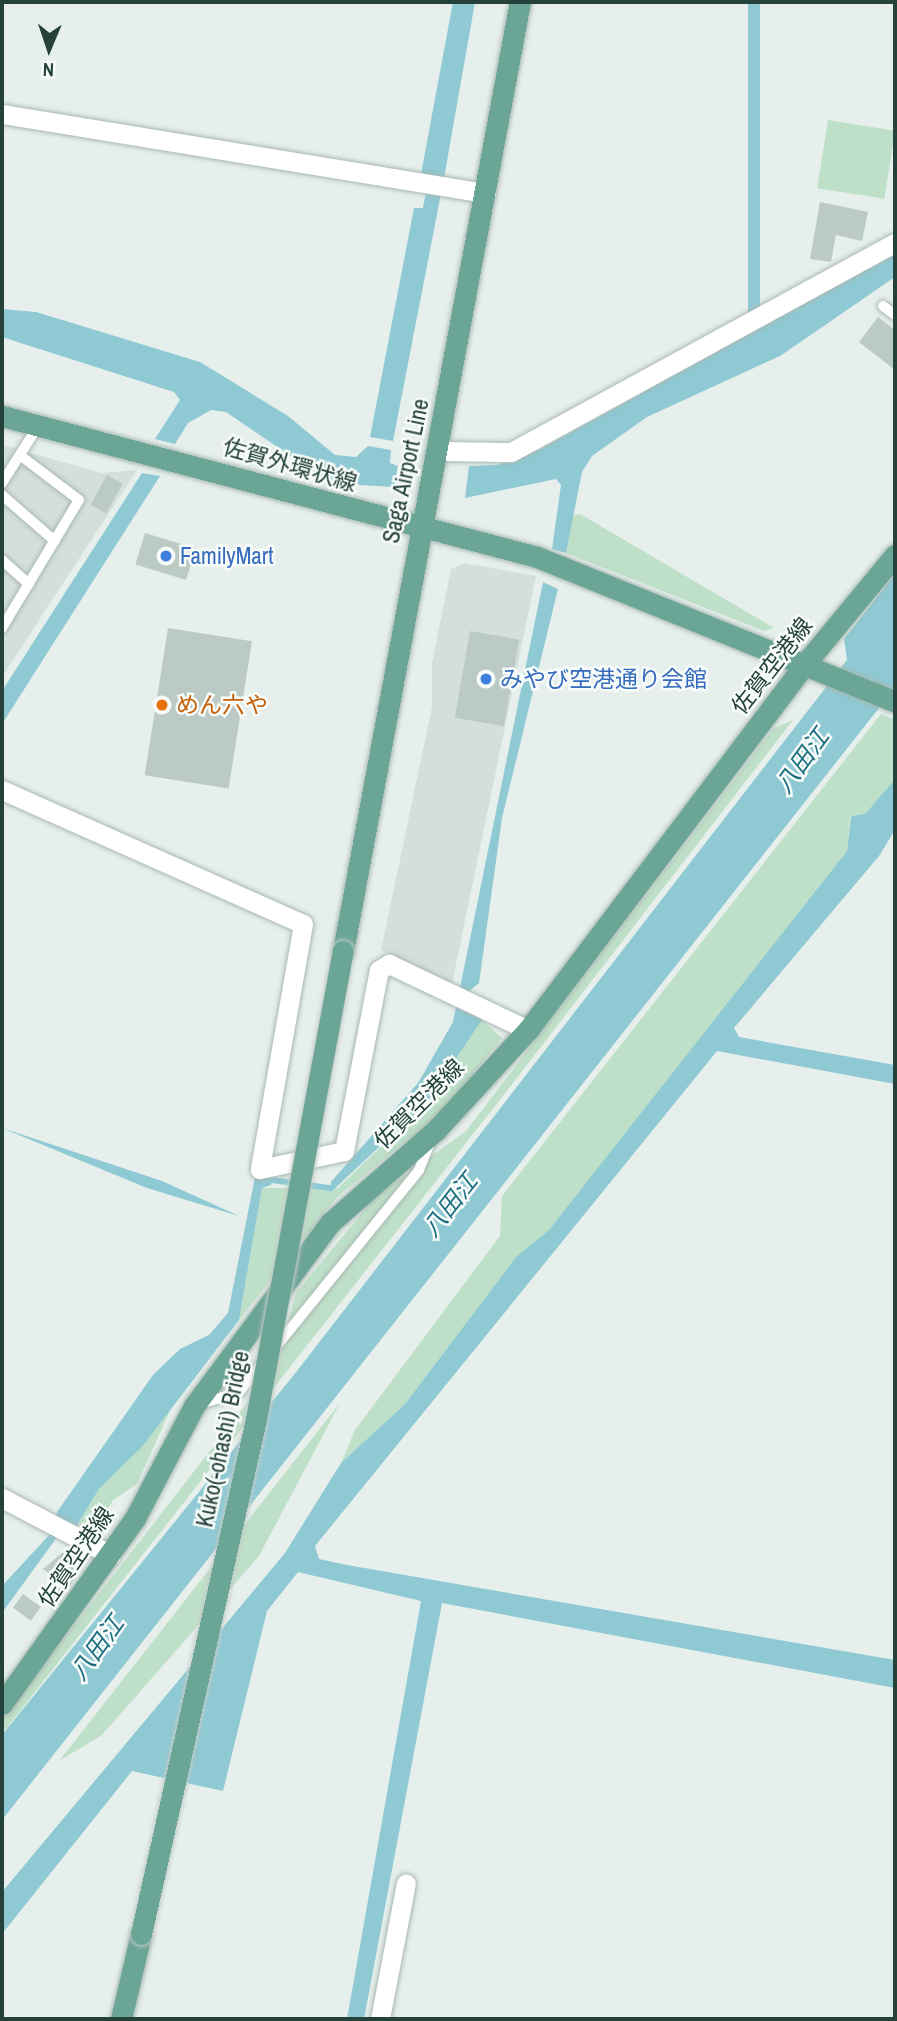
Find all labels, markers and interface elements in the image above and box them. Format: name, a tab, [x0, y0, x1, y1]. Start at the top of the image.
north arrow	[14, 14, 84, 84]
text: N	[42, 57, 54, 83]
street label: Saga Airport Line	[377, 396, 435, 546]
street label: 佐賀外環状線	[220, 433, 360, 497]
place label: FamilyMart	[180, 542, 273, 570]
marker: FamilyMart	[158, 548, 174, 564]
street label: 佐賀空港線	[726, 612, 818, 720]
place label: みやび空港通り会館	[500, 665, 707, 693]
marker: みやび空港通り会館	[478, 671, 494, 687]
place label: めん六や	[176, 691, 268, 719]
marker: めん六や	[154, 697, 170, 713]
water label: 八田江	[769, 723, 835, 799]
street label: 佐賀空港線	[369, 1054, 469, 1154]
water label: 八田江	[416, 1168, 484, 1242]
street label: Kuko(-ohashi) Bridge	[191, 1348, 255, 1530]
street label: 佐賀空港線	[32, 1502, 120, 1612]
water label: 八田江	[64, 1610, 130, 1686]

